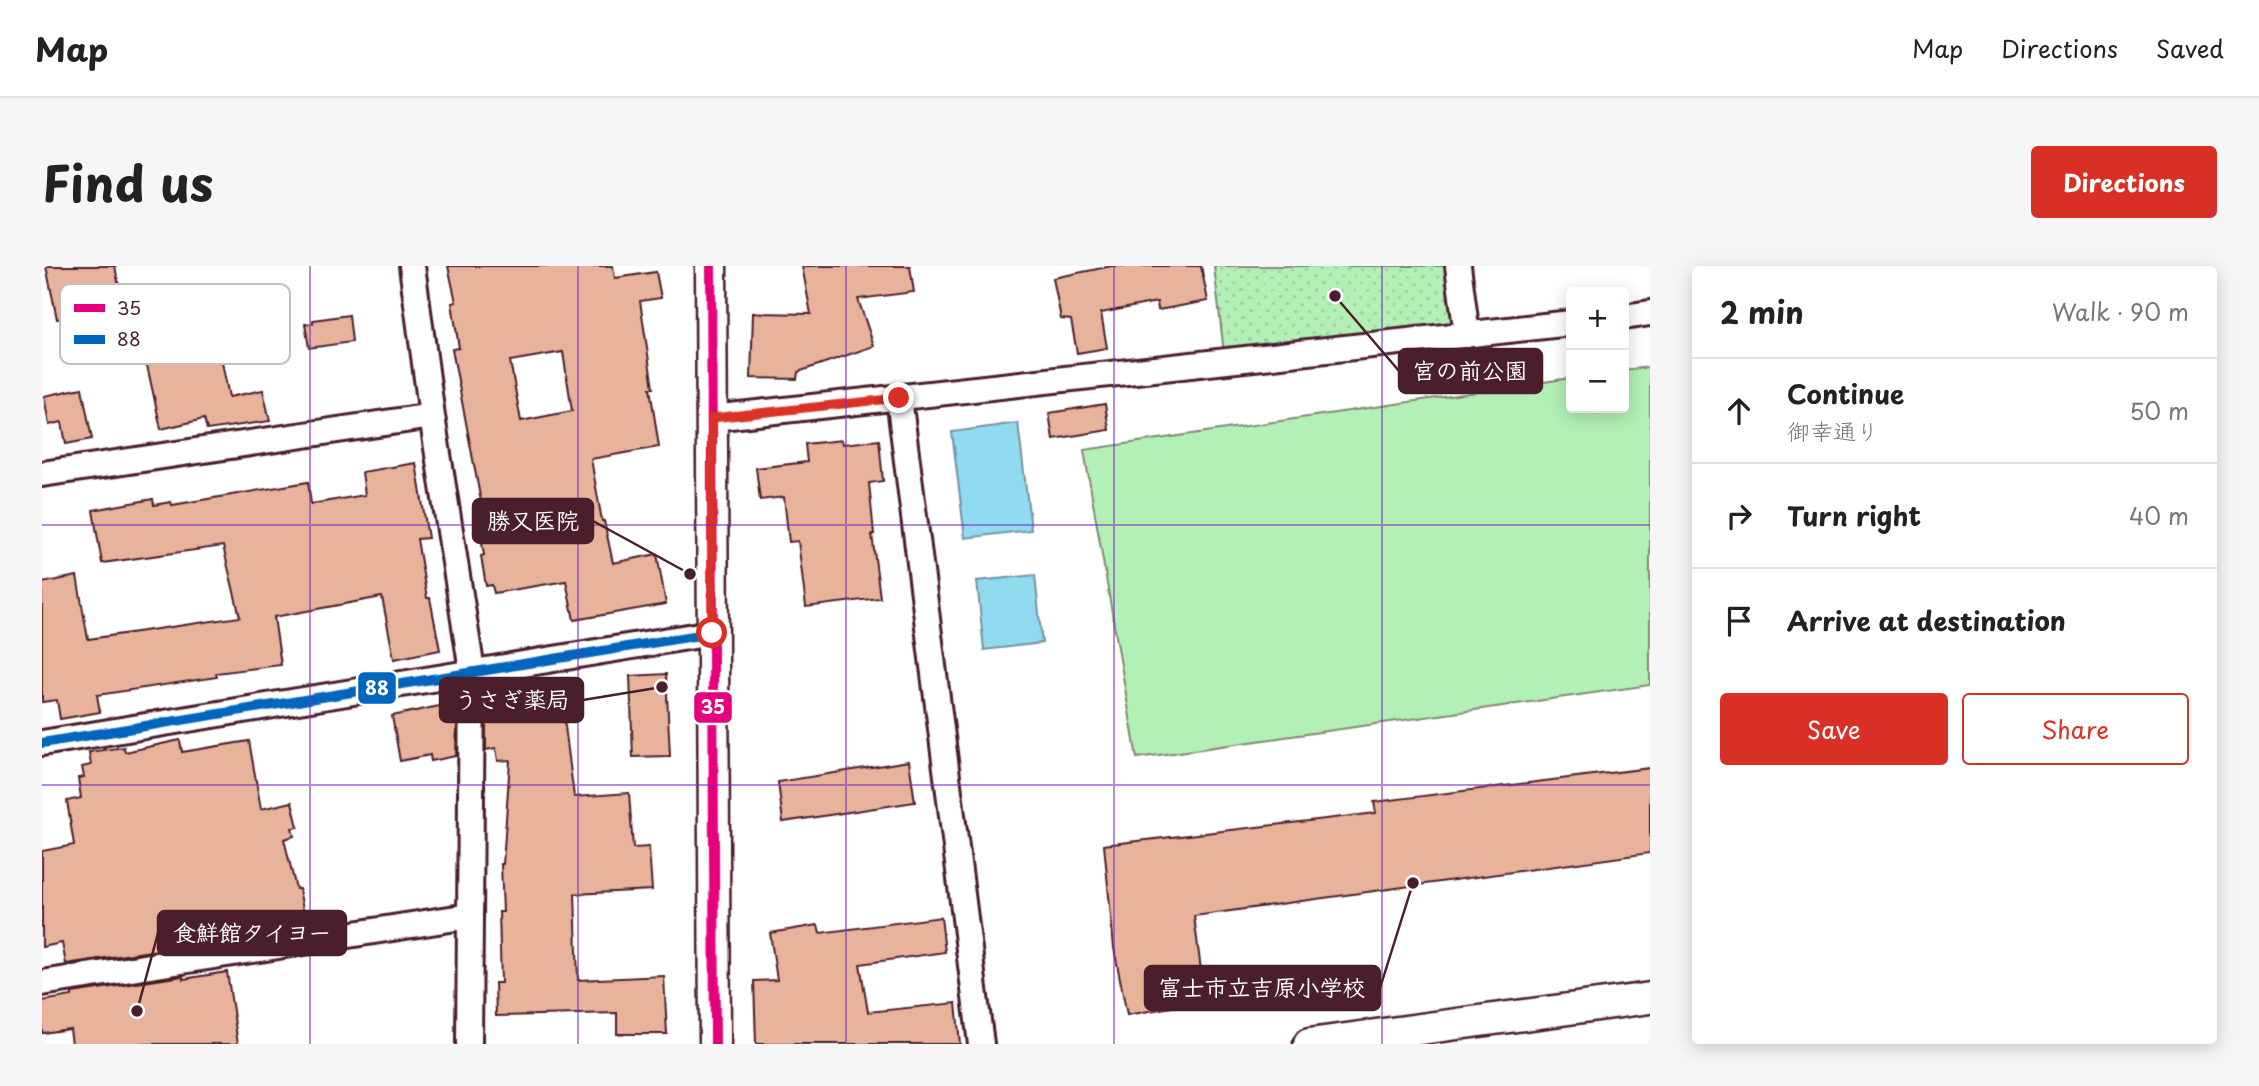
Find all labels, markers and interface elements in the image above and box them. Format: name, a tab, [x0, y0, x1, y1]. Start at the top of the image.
text: Map	[35, 23, 108, 73]
text: Map	[1912, 30, 1963, 66]
text: Directions	[2001, 30, 2118, 66]
text: Saved	[2156, 30, 2224, 66]
text: Find us	[42, 145, 213, 219]
button: Directions	[2031, 146, 2217, 218]
legend	[60, 284, 290, 364]
map controls	[1566, 287, 1629, 413]
button: +	[1566, 287, 1629, 350]
text: 2 min	[1720, 289, 1804, 334]
text: 35	[117, 293, 141, 321]
text: Walk · 90 m	[2052, 294, 2189, 329]
text: 88	[117, 324, 141, 352]
callout: 宮の前公園	[1399, 349, 1542, 393]
button: −	[1566, 350, 1629, 413]
text: 宮の前公園	[1413, 352, 1528, 387]
text: Continue	[1787, 374, 1904, 413]
route end	[883, 382, 914, 413]
icon: ahead	[1720, 392, 1758, 430]
text: 50 m	[2129, 393, 2189, 428]
text: 御幸通り	[1787, 413, 1879, 448]
text: Turn right	[1787, 496, 1921, 535]
icon: right	[1720, 497, 1758, 535]
text: 40 m	[2129, 498, 2189, 533]
callout: 勝又医院	[473, 499, 593, 543]
text: 勝又医院	[487, 502, 579, 537]
text: Arrive at destination	[1787, 601, 2066, 640]
icon: arrive	[1720, 602, 1758, 640]
route start	[696, 617, 727, 648]
line badge: 88	[357, 671, 397, 705]
text: 88	[365, 673, 389, 701]
callout: うさぎ薬局	[440, 678, 583, 722]
text: うさぎ薬局	[455, 681, 570, 716]
line badge: 35	[693, 691, 733, 724]
text: 35	[701, 692, 725, 720]
button: Save	[1720, 693, 1948, 765]
button: Share	[1962, 693, 2189, 765]
callout: 食鮮館タイヨー	[158, 911, 346, 955]
text: 食鮮館タイヨー	[173, 914, 331, 949]
callout: 富士市立吉原小学校	[1145, 966, 1380, 1010]
text: 富士市立吉原小学校	[1159, 969, 1366, 1004]

